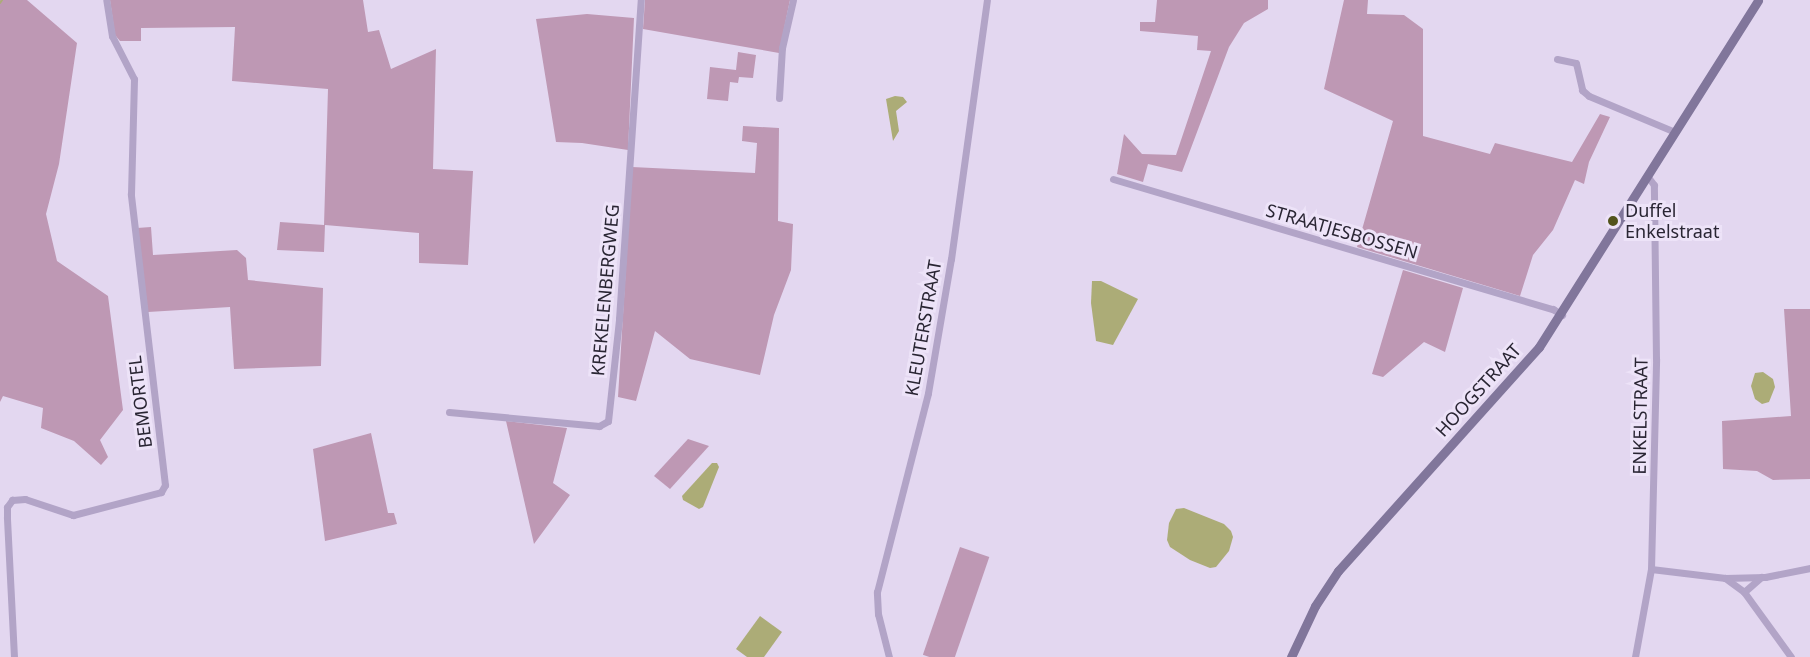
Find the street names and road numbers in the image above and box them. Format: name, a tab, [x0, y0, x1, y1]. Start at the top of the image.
street label: STRAATJESBOSSEN	[1264, 199, 1420, 263]
street label: KREKELENBERGWEG	[587, 203, 623, 377]
street label: KLEUTERSTRAAT	[900, 258, 946, 398]
street label: HOOGSTRAAT	[1431, 339, 1525, 441]
street label: BEMORTEL	[124, 355, 156, 449]
street label: ENKELSTRAAT	[1628, 357, 1652, 475]

